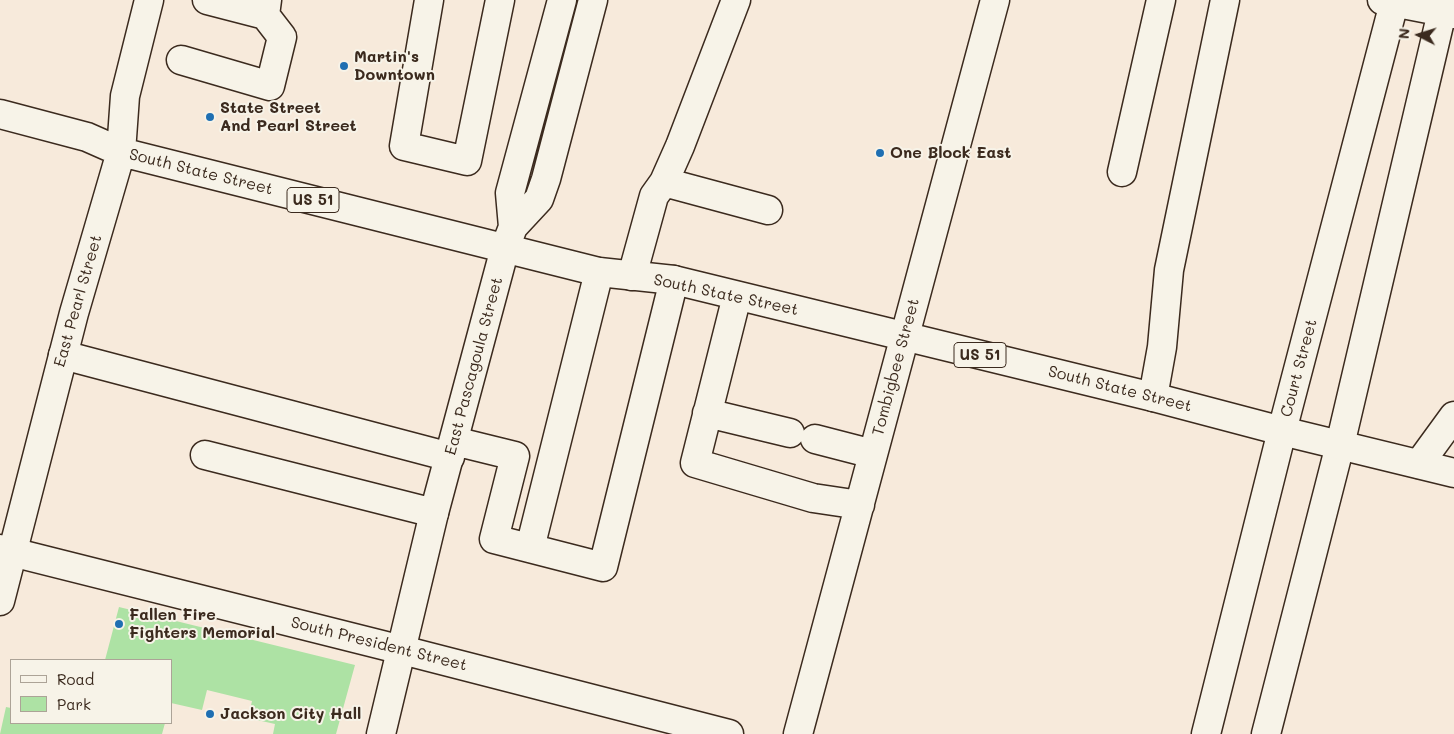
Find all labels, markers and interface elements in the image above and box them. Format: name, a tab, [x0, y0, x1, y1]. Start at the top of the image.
north arrow	[1394, 10, 1444, 60]
text: N	[1394, 28, 1413, 40]
place label: Martin's Downtown	[354, 47, 435, 85]
marker: Martin's Downtown	[338, 60, 350, 72]
place label: State Street And Pearl Street	[220, 98, 357, 136]
marker: State Street And Pearl Street	[204, 111, 216, 123]
place label: One Block East	[890, 143, 1011, 163]
street label: South State Street	[127, 145, 275, 199]
marker: One Block East	[874, 147, 886, 159]
road number: US 51	[287, 188, 339, 212]
street label: East Pearl Street	[50, 233, 106, 369]
street label: South State Street	[652, 270, 800, 320]
street label: East Pascagoula Street	[441, 275, 507, 457]
street label: Tombigbee Street	[868, 296, 924, 438]
street label: Court Street	[1277, 317, 1321, 419]
road number: US 51	[954, 342, 1006, 368]
street label: South State Street	[1046, 362, 1194, 416]
place label: Fallen Fire Fighters Memorial	[129, 605, 275, 643]
street label: South President Street	[289, 613, 469, 675]
marker: Fallen Fire Fighters Memorial	[113, 618, 125, 630]
legend	[10, 659, 172, 724]
text: Road	[57, 669, 94, 689]
text: Park	[57, 694, 91, 714]
place label: Jackson City Hall	[220, 704, 361, 724]
marker: Jackson City Hall	[204, 708, 216, 720]

